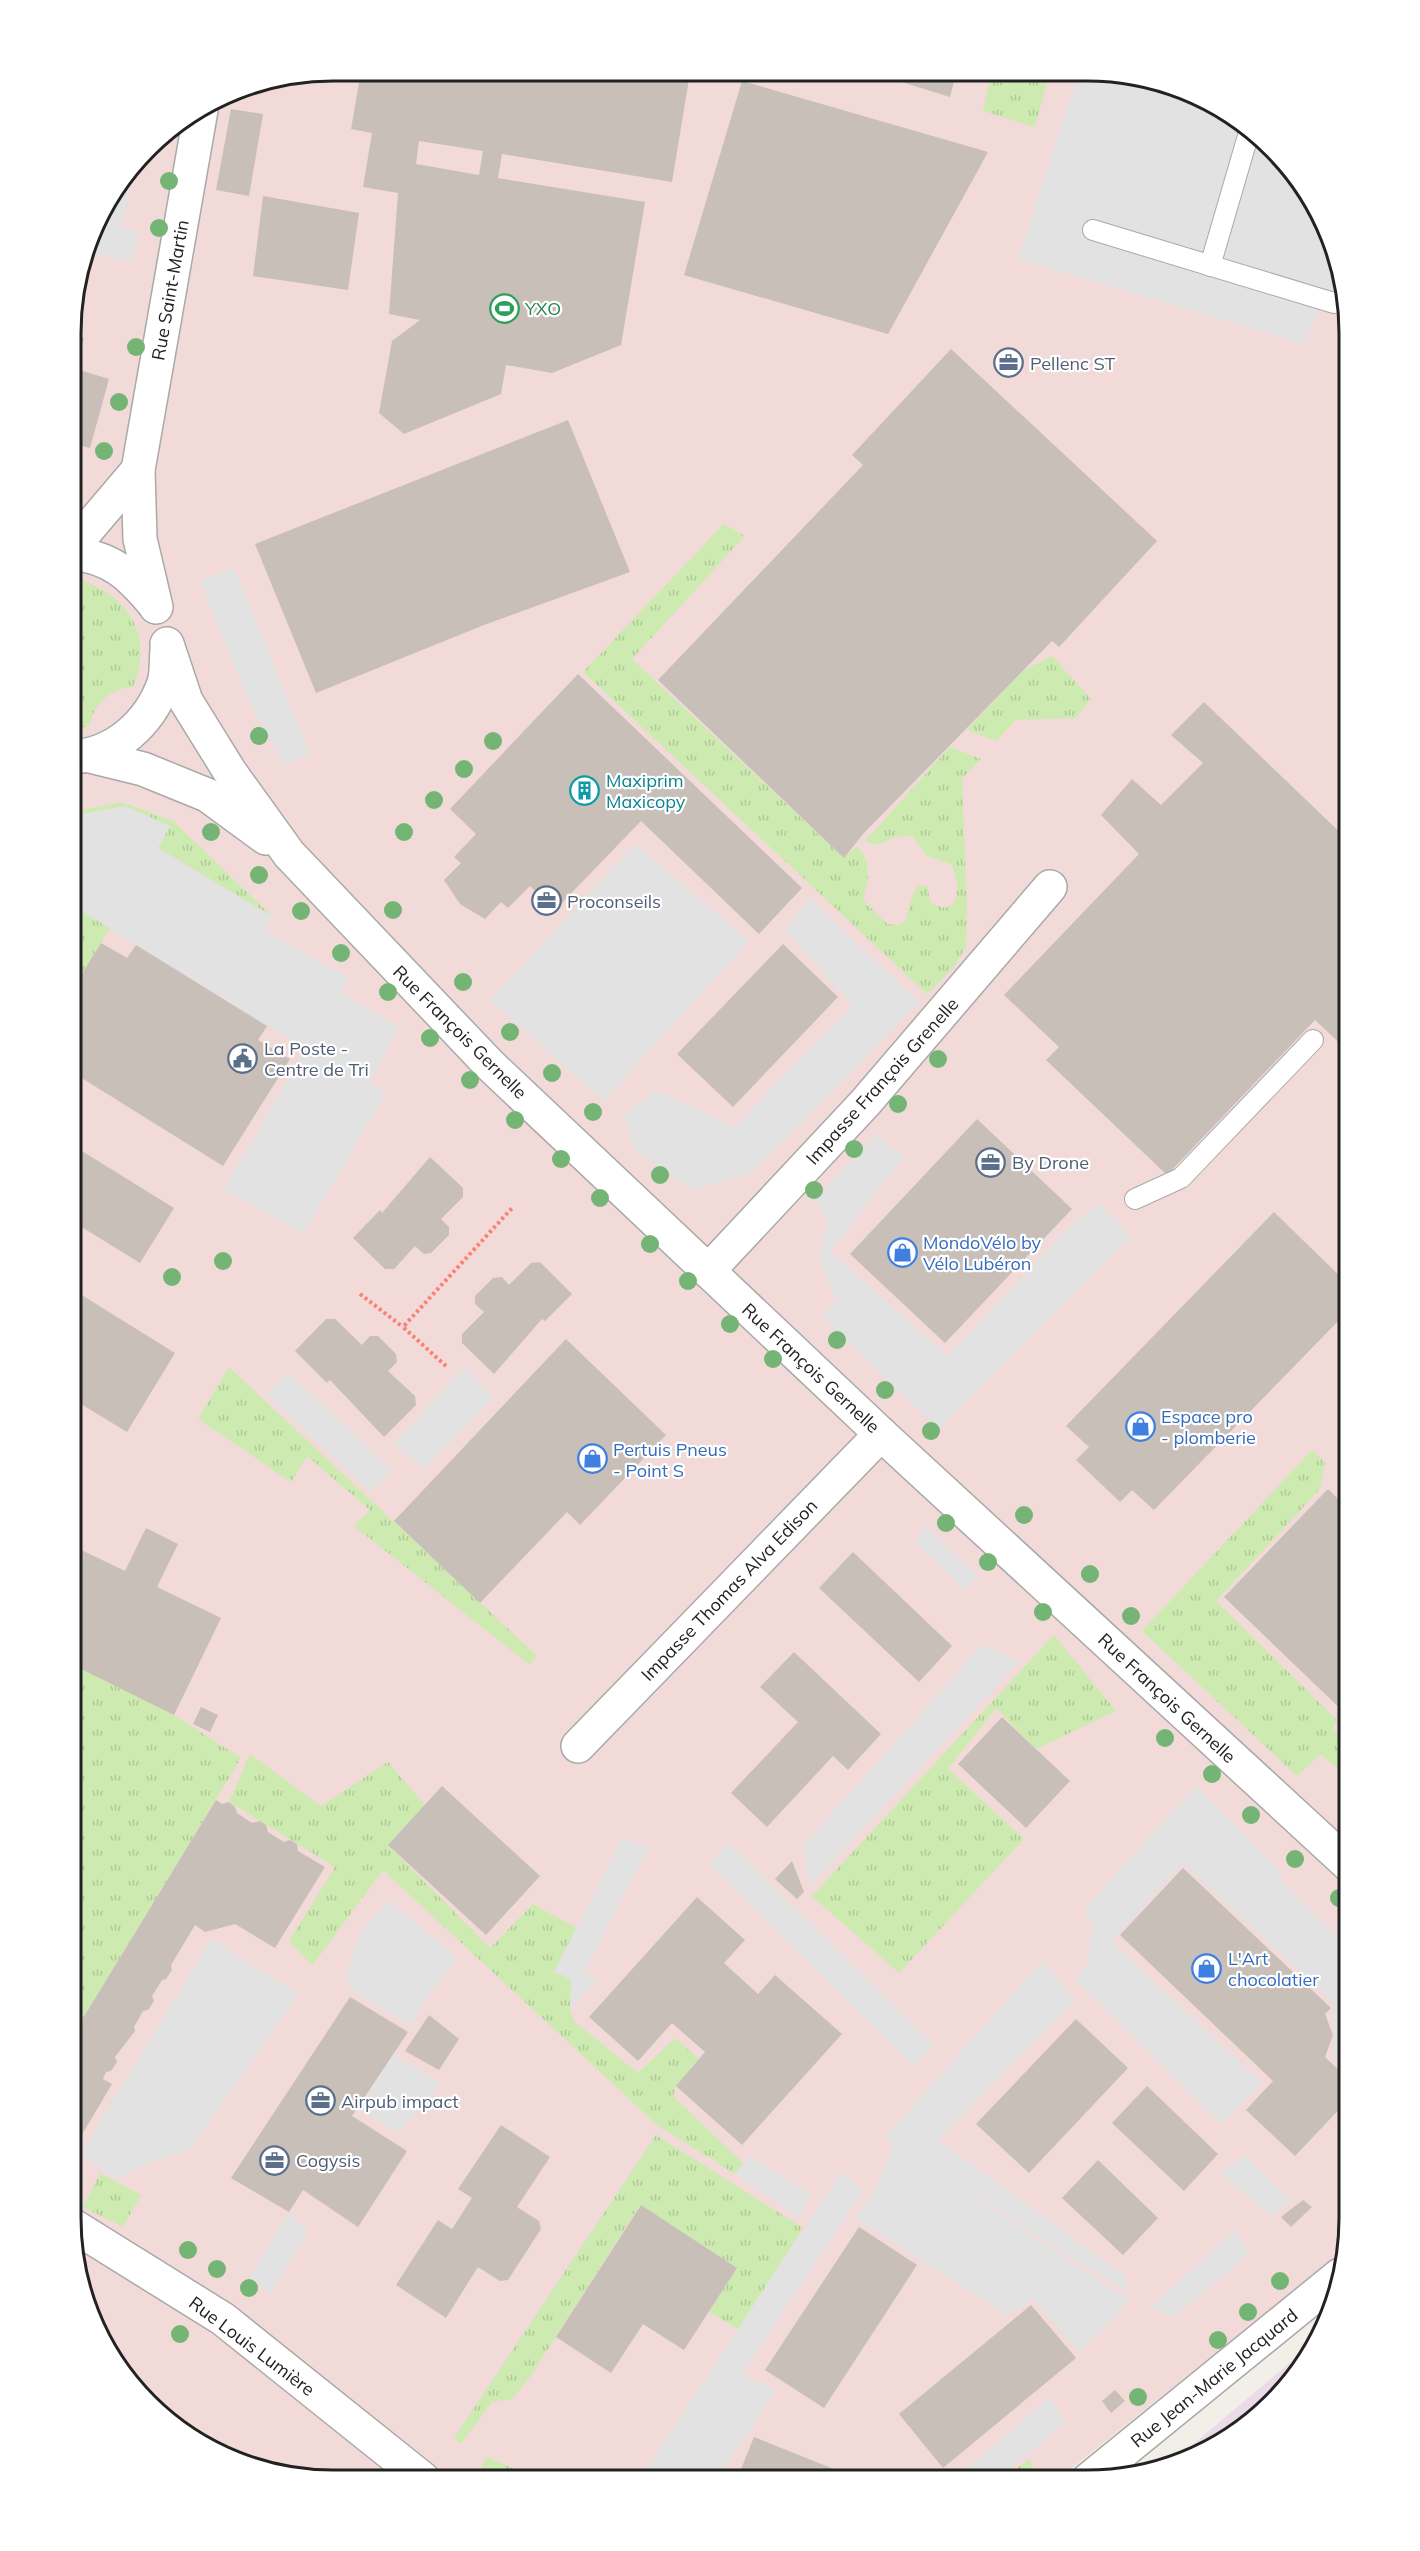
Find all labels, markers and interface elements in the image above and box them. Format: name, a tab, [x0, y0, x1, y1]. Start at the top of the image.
street label: Rue Saint-Martin	[146, 218, 194, 362]
sports icon: YXO	[488, 292, 520, 324]
place label: YXO	[524, 297, 561, 320]
office icon: Pellenc ST	[993, 347, 1025, 379]
place label: Pellenc ST	[1030, 352, 1116, 375]
place label: Maxiprim Maxicopy	[606, 769, 686, 813]
building icon: Maxiprim Maxicopy	[569, 774, 601, 806]
office icon: Proconseils	[530, 885, 562, 917]
place label: Proconseils	[567, 890, 661, 913]
street label: Rue François Gernelle	[388, 960, 532, 1104]
street label: Impasse François Grenelle	[801, 993, 963, 1169]
place label: La Poste - Centre de Tri	[264, 1037, 369, 1081]
public building icon: La Poste - Centre de Tri	[227, 1042, 259, 1074]
office icon: By Drone	[975, 1146, 1007, 1178]
place label: By Drone	[1012, 1151, 1089, 1174]
place label: MondoVélo by Vélo Lubéron	[923, 1231, 1042, 1275]
shop icon: MondoVélo by Vélo Lubéron	[886, 1236, 918, 1268]
street label: Rue François Gernelle	[737, 1298, 885, 1438]
place label: Espace pro - plomberie	[1161, 1405, 1256, 1449]
shop icon: Espace pro - plomberie	[1124, 1410, 1156, 1442]
place label: Pertuis Pneus - Point S	[613, 1438, 727, 1482]
shop icon: Pertuis Pneus - Point S	[576, 1443, 608, 1475]
street label: Impasse Thomas Alva Edison	[636, 1494, 822, 1686]
street label: Rue François Gernelle	[1093, 1628, 1241, 1768]
place label: L'Art chocolatier	[1228, 1947, 1319, 1991]
shop icon: L'Art chocolatier	[1191, 1952, 1223, 1984]
office icon: Airpub impact	[304, 2085, 336, 2117]
place label: Airpub impact	[341, 2090, 459, 2113]
office icon: Cogysis	[259, 2144, 291, 2176]
place label: Cogysis	[296, 2149, 360, 2172]
street label: Rue Louis Lumière	[184, 2291, 320, 2401]
street label: Rue Jean-Marie Jacquard	[1126, 2304, 1302, 2452]

